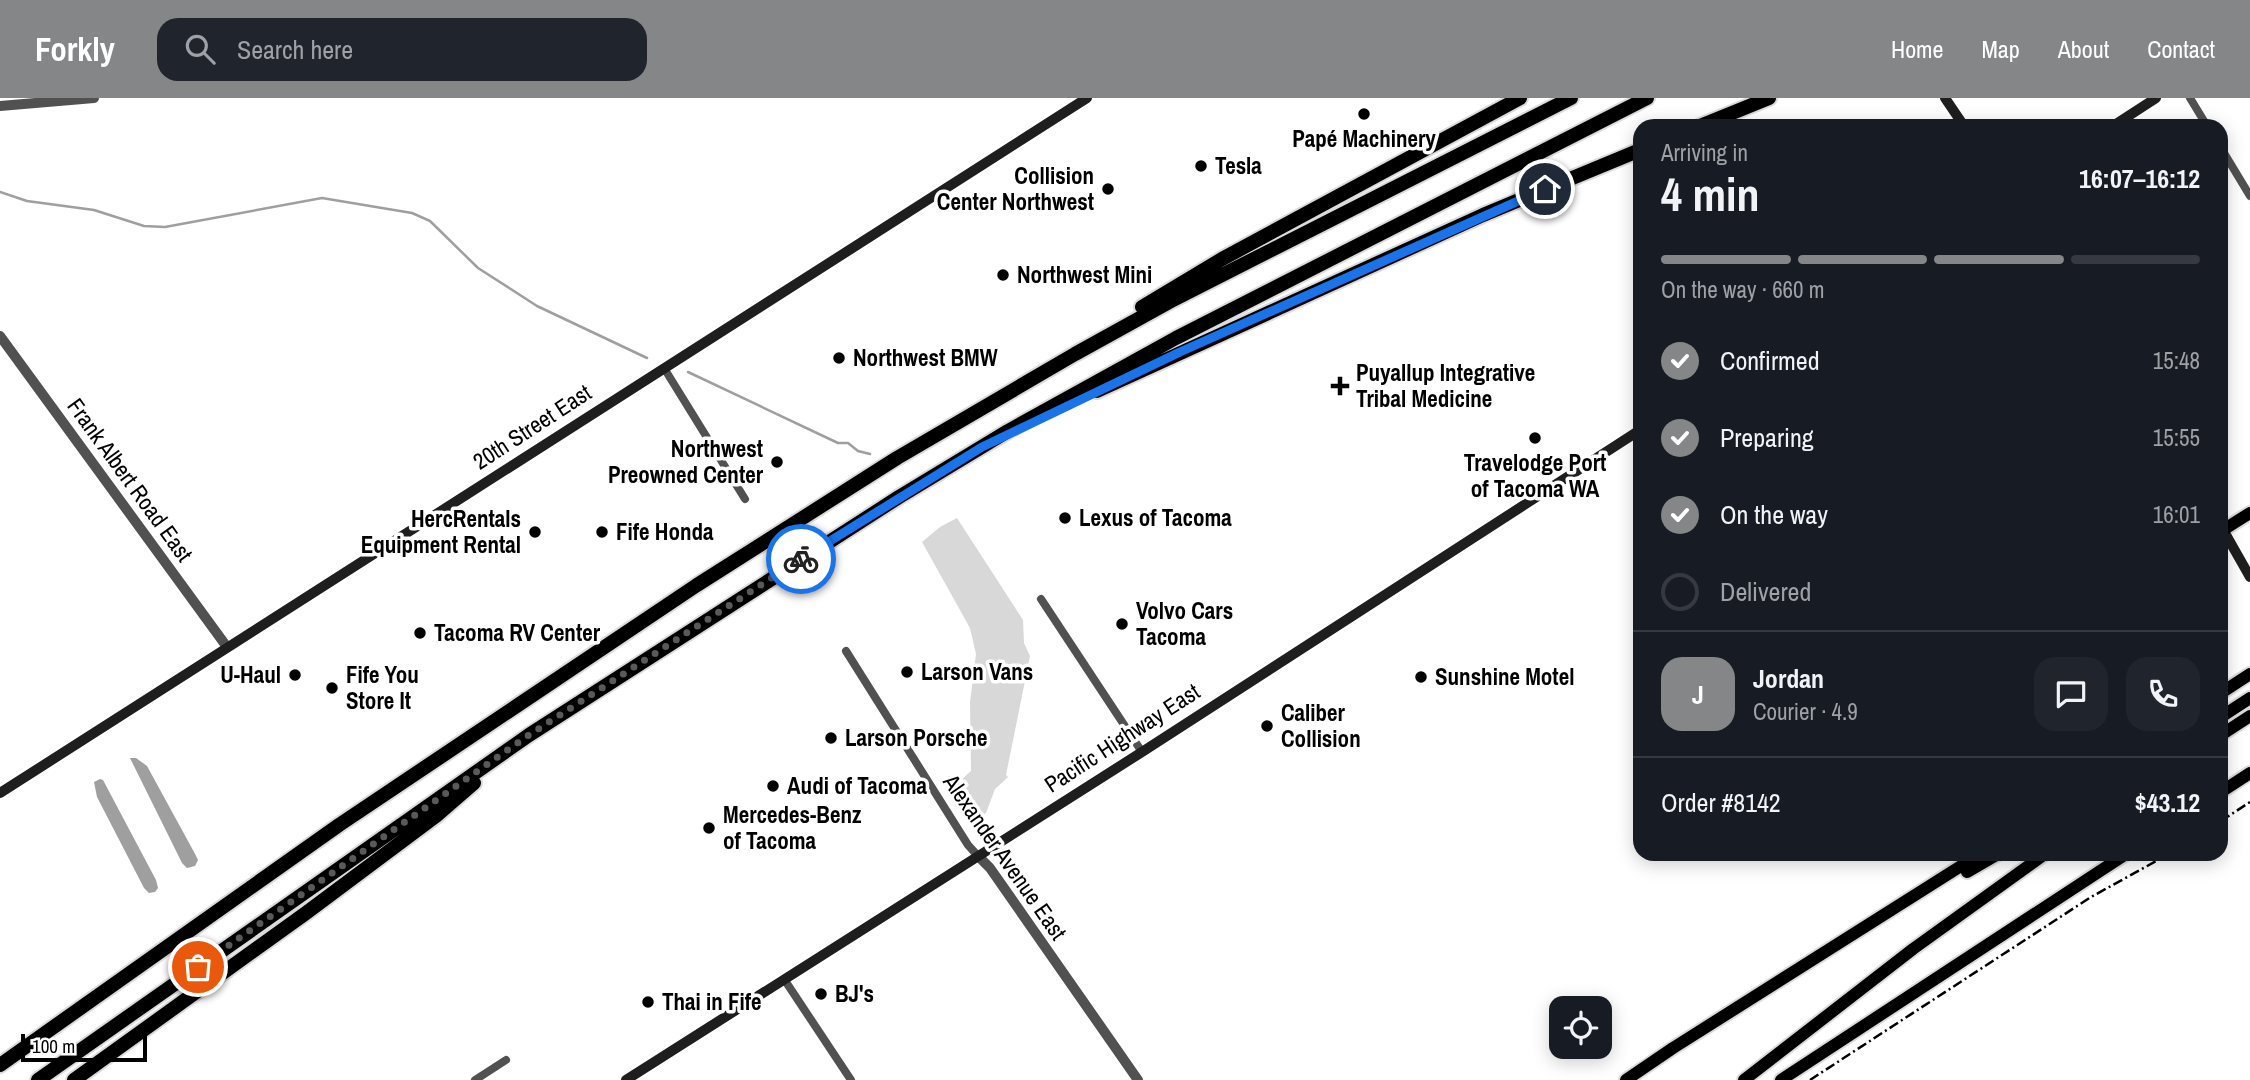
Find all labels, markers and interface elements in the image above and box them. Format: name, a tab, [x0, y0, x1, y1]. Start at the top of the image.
search box	[157, 18, 647, 81]
text: Forkly	[35, 27, 115, 71]
icon: search	[181, 30, 219, 68]
text: Search here	[237, 32, 353, 67]
text: Home	[1891, 33, 1943, 65]
text: Map	[1981, 33, 2020, 65]
text: About	[2058, 33, 2109, 65]
text: Contact	[2147, 33, 2215, 65]
marker: Papé Machinery	[1356, 106, 1372, 122]
place label: Papé Machinery	[1292, 123, 1436, 154]
text: Arriving in	[1661, 137, 1748, 168]
place label: Tesla	[1215, 150, 1262, 181]
marker: Tesla	[1193, 158, 1209, 174]
pin	[1515, 159, 1575, 219]
place label: Collision Center Northwest	[937, 160, 1094, 217]
text: 16:07–16:12	[2079, 161, 2200, 196]
text: 4 min	[1661, 163, 1760, 225]
icon: home	[1526, 170, 1564, 208]
marker: Collision Center Northwest	[1100, 181, 1116, 197]
place label: Northwest Mini	[1017, 259, 1152, 290]
marker: Northwest Mini	[995, 267, 1011, 283]
text: On the way · 660 m	[1661, 274, 1825, 305]
place label: Northwest BMW	[853, 342, 998, 373]
icon: check	[1661, 342, 1699, 380]
text: Confirmed	[1720, 343, 1820, 378]
text: 15:48	[2153, 345, 2200, 376]
marker: Northwest BMW	[831, 350, 847, 366]
place label: Puyallup Integrative Tribal Medicine	[1356, 357, 1535, 414]
marker: Puyallup Integrative Tribal Medicine	[1330, 376, 1350, 396]
street label: 20th Street East	[467, 377, 597, 476]
street label: Frank Albert Road East	[61, 392, 200, 568]
icon: check	[1661, 419, 1699, 457]
text: Preparing	[1720, 420, 1814, 455]
text: 15:55	[2153, 422, 2200, 453]
marker: Travelodge Port of Tacoma WA	[1527, 430, 1543, 446]
place label: Northwest Preowned Center	[608, 433, 764, 490]
place label: Travelodge Port of Tacoma WA	[1464, 447, 1606, 504]
marker: Northwest Preowned Center	[769, 454, 785, 470]
icon: check	[1661, 496, 1699, 534]
text: On the way	[1720, 497, 1828, 532]
text: 16:01	[2153, 499, 2200, 530]
place label: Lexus of Tacoma	[1079, 502, 1232, 533]
place label: HercRentals Equipment Rental	[361, 503, 521, 560]
marker: Lexus of Tacoma	[1057, 510, 1073, 526]
place label: Fife Honda	[616, 516, 714, 547]
marker: HercRentals Equipment Rental	[527, 524, 543, 540]
marker: Fife Honda	[594, 524, 610, 540]
courier	[766, 524, 836, 594]
icon: bike	[782, 540, 820, 578]
text: Delivered	[1720, 574, 1811, 609]
place label: Volvo Cars Tacoma	[1136, 595, 1233, 652]
marker: Volvo Cars Tacoma	[1114, 616, 1130, 632]
place label: Tacoma RV Center	[434, 617, 601, 648]
marker: Tacoma RV Center	[412, 625, 428, 641]
place label: Larson Vans	[921, 656, 1033, 687]
button: chat	[2034, 657, 2108, 731]
button: phone	[2126, 657, 2200, 731]
place label: U-Haul	[220, 659, 281, 690]
place label: Fife You Store It	[346, 659, 419, 716]
place label: Sunshine Motel	[1435, 661, 1574, 692]
text: Jordan	[1753, 661, 1824, 696]
marker: Larson Vans	[899, 664, 915, 680]
marker: U-Haul	[287, 667, 303, 683]
marker: Sunshine Motel	[1413, 669, 1429, 685]
street label: Pacific Highway East	[1038, 676, 1205, 799]
text: J	[1692, 677, 1704, 712]
marker: Fife You Store It	[324, 680, 340, 696]
text: Courier · 4.9	[1753, 696, 1858, 727]
place label: Caliber Collision	[1281, 697, 1361, 754]
marker: Caliber Collision	[1259, 718, 1275, 734]
place label: Larson Porsche	[845, 722, 988, 753]
marker: Larson Porsche	[823, 730, 839, 746]
street label: Alexander Avenue East	[936, 767, 1074, 946]
place label: Audi of Tacoma	[787, 770, 928, 801]
marker: Audi of Tacoma	[765, 778, 781, 794]
text: Order #8142	[1661, 785, 1781, 820]
text: $43.12	[2135, 785, 2200, 820]
place label: Mercedes-Benz of Tacoma	[723, 799, 862, 856]
marker: Mercedes-Benz of Tacoma	[701, 820, 717, 836]
pin	[168, 937, 228, 997]
icon: bag	[179, 948, 217, 986]
place label: BJ's	[835, 978, 874, 1009]
place label: Thai in Fife	[662, 986, 762, 1017]
marker: BJ's	[813, 986, 829, 1002]
marker: Thai in Fife	[640, 994, 656, 1010]
map controls	[1549, 996, 1612, 1059]
button: locate	[1549, 996, 1612, 1059]
scale bar	[21, 1031, 147, 1063]
text: 100 m	[32, 1033, 75, 1059]

